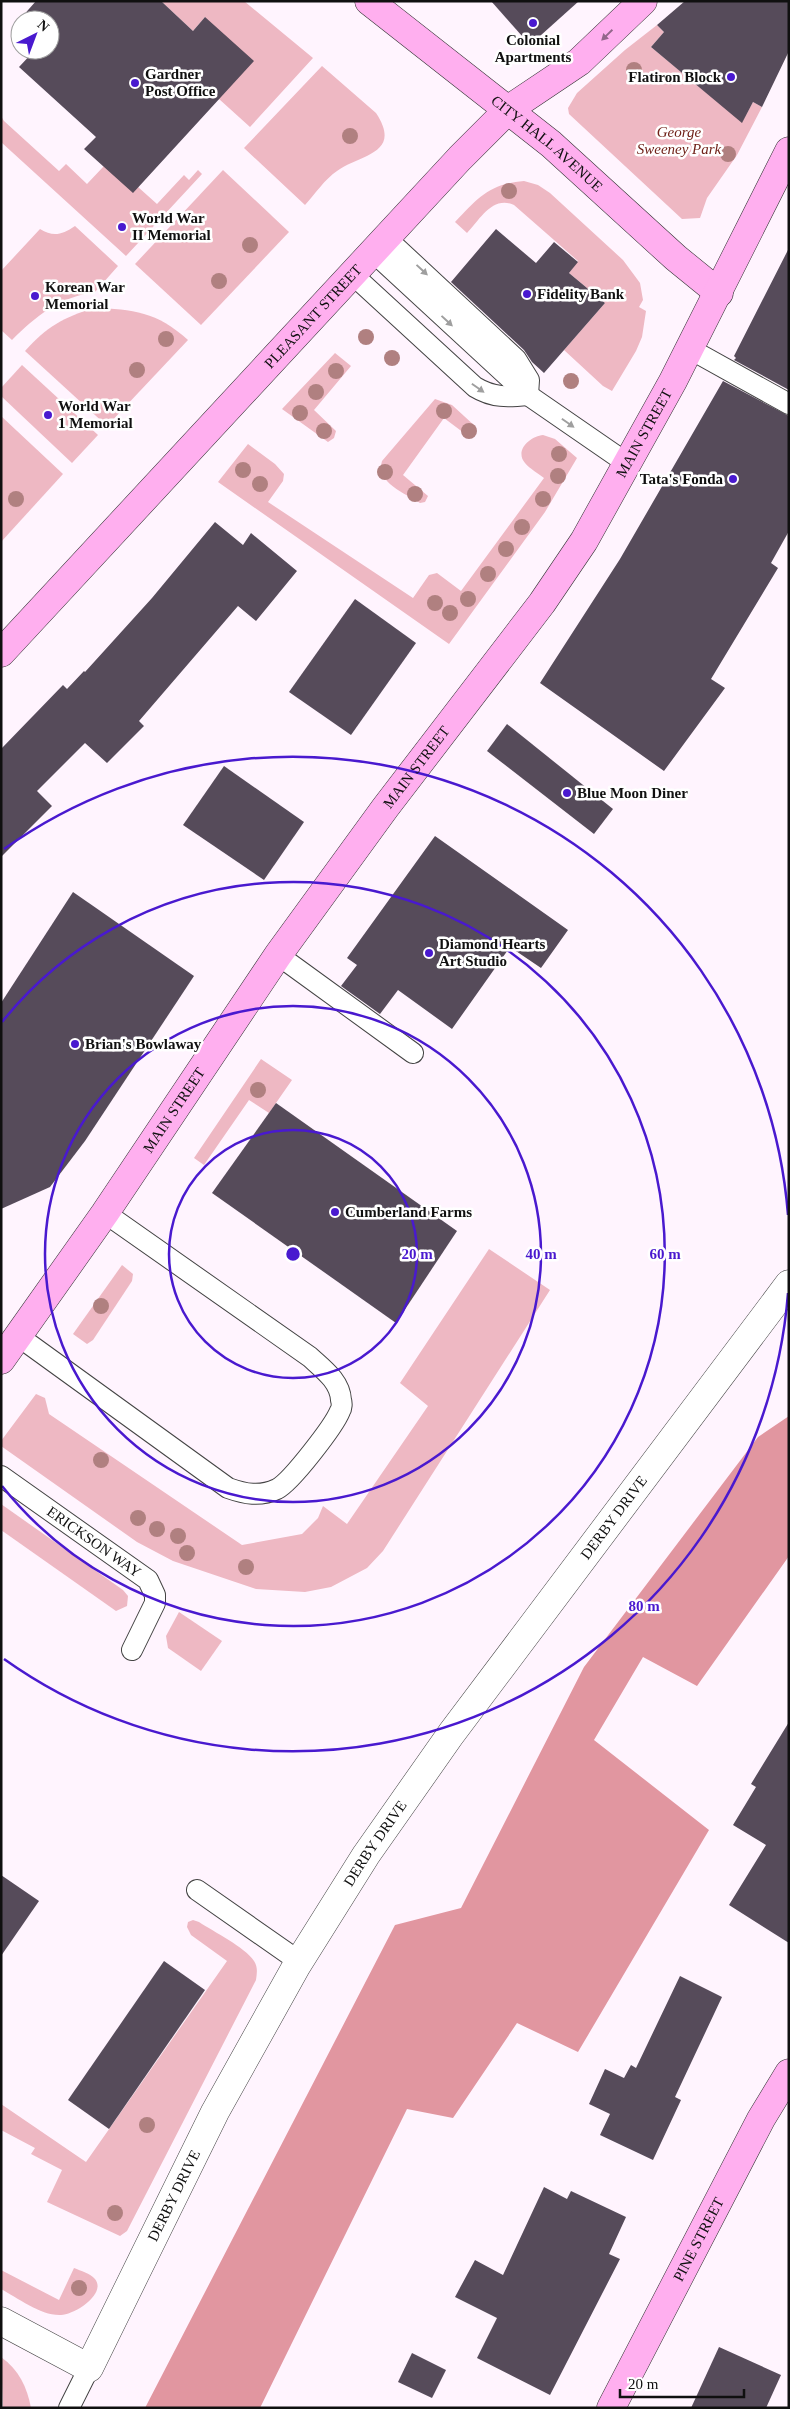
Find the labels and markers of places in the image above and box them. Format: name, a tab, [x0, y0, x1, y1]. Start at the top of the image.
marker: Colonial Apartments	[527, 17, 539, 29]
place label: Colonial Apartments	[495, 32, 571, 65]
place label: Gardner Post Office	[145, 66, 216, 99]
place label: Flatiron Block	[628, 69, 722, 85]
marker: Flatiron Block	[725, 71, 737, 83]
marker: Gardner Post Office	[129, 77, 141, 89]
place label: World War II Memorial	[132, 210, 211, 243]
marker: World War II Memorial	[116, 221, 128, 233]
place label: Korean War Memorial	[45, 279, 125, 312]
place label: Fidelity Bank	[537, 286, 625, 302]
marker: Fidelity Bank	[521, 288, 533, 300]
marker: Korean War Memorial	[29, 290, 41, 302]
place label: World War 1 Memorial	[58, 398, 133, 431]
marker: World War 1 Memorial	[42, 409, 54, 421]
place label: Tata's Fonda	[640, 471, 723, 487]
marker: Tata's Fonda	[727, 473, 739, 485]
place label: Blue Moon Diner	[577, 785, 688, 801]
marker: Blue Moon Diner	[561, 787, 573, 799]
place label: Diamond Hearts Art Studio	[439, 936, 545, 969]
marker: Diamond Hearts Art Studio	[423, 947, 435, 959]
place label: Brian's Bowlaway	[85, 1036, 202, 1052]
marker: Brian's Bowlaway	[69, 1038, 81, 1050]
place label: Cumberland Farms	[345, 1204, 472, 1220]
marker: Cumberland Farms	[329, 1206, 341, 1218]
centre of rings	[284, 1245, 302, 1263]

